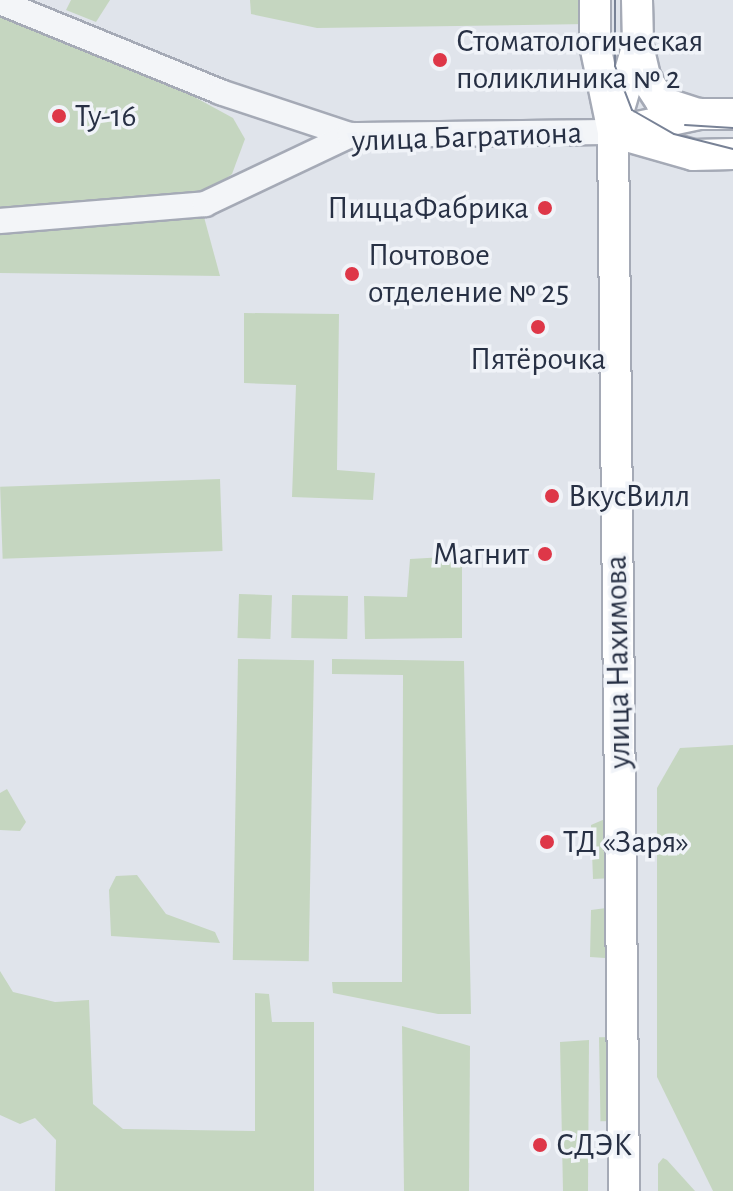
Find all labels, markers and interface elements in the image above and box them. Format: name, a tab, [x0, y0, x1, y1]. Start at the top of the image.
place label: Стоматологическая поликлиника № 2	[456, 23, 703, 98]
marker: Стоматологическая поликлиника № 2	[431, 51, 449, 69]
place label: Ту-16	[75, 97, 137, 135]
marker: Ту-16	[50, 107, 68, 125]
street label: улица Багратиона	[351, 114, 583, 160]
place label: ПиццаФабрика	[327, 189, 529, 227]
marker: ПиццаФабрика	[536, 199, 554, 217]
place label: Почтовое отделение № 25	[368, 237, 569, 312]
marker: Почтовое отделение № 25	[343, 265, 361, 283]
marker: Пятёрочка	[529, 318, 547, 336]
place label: Пятёрочка	[470, 340, 606, 378]
place label: ВкусВилл	[568, 477, 690, 515]
marker: ВкусВилл	[543, 487, 561, 505]
place label: Магнит	[433, 535, 529, 573]
marker: Магнит	[536, 545, 554, 563]
street label: улица Нахимова	[597, 555, 639, 769]
place label: ТД «Заря»	[563, 823, 689, 861]
marker: ТД «Заря»	[538, 833, 556, 851]
place label: СДЭК	[556, 1126, 632, 1164]
marker: СДЭК	[531, 1136, 549, 1154]

